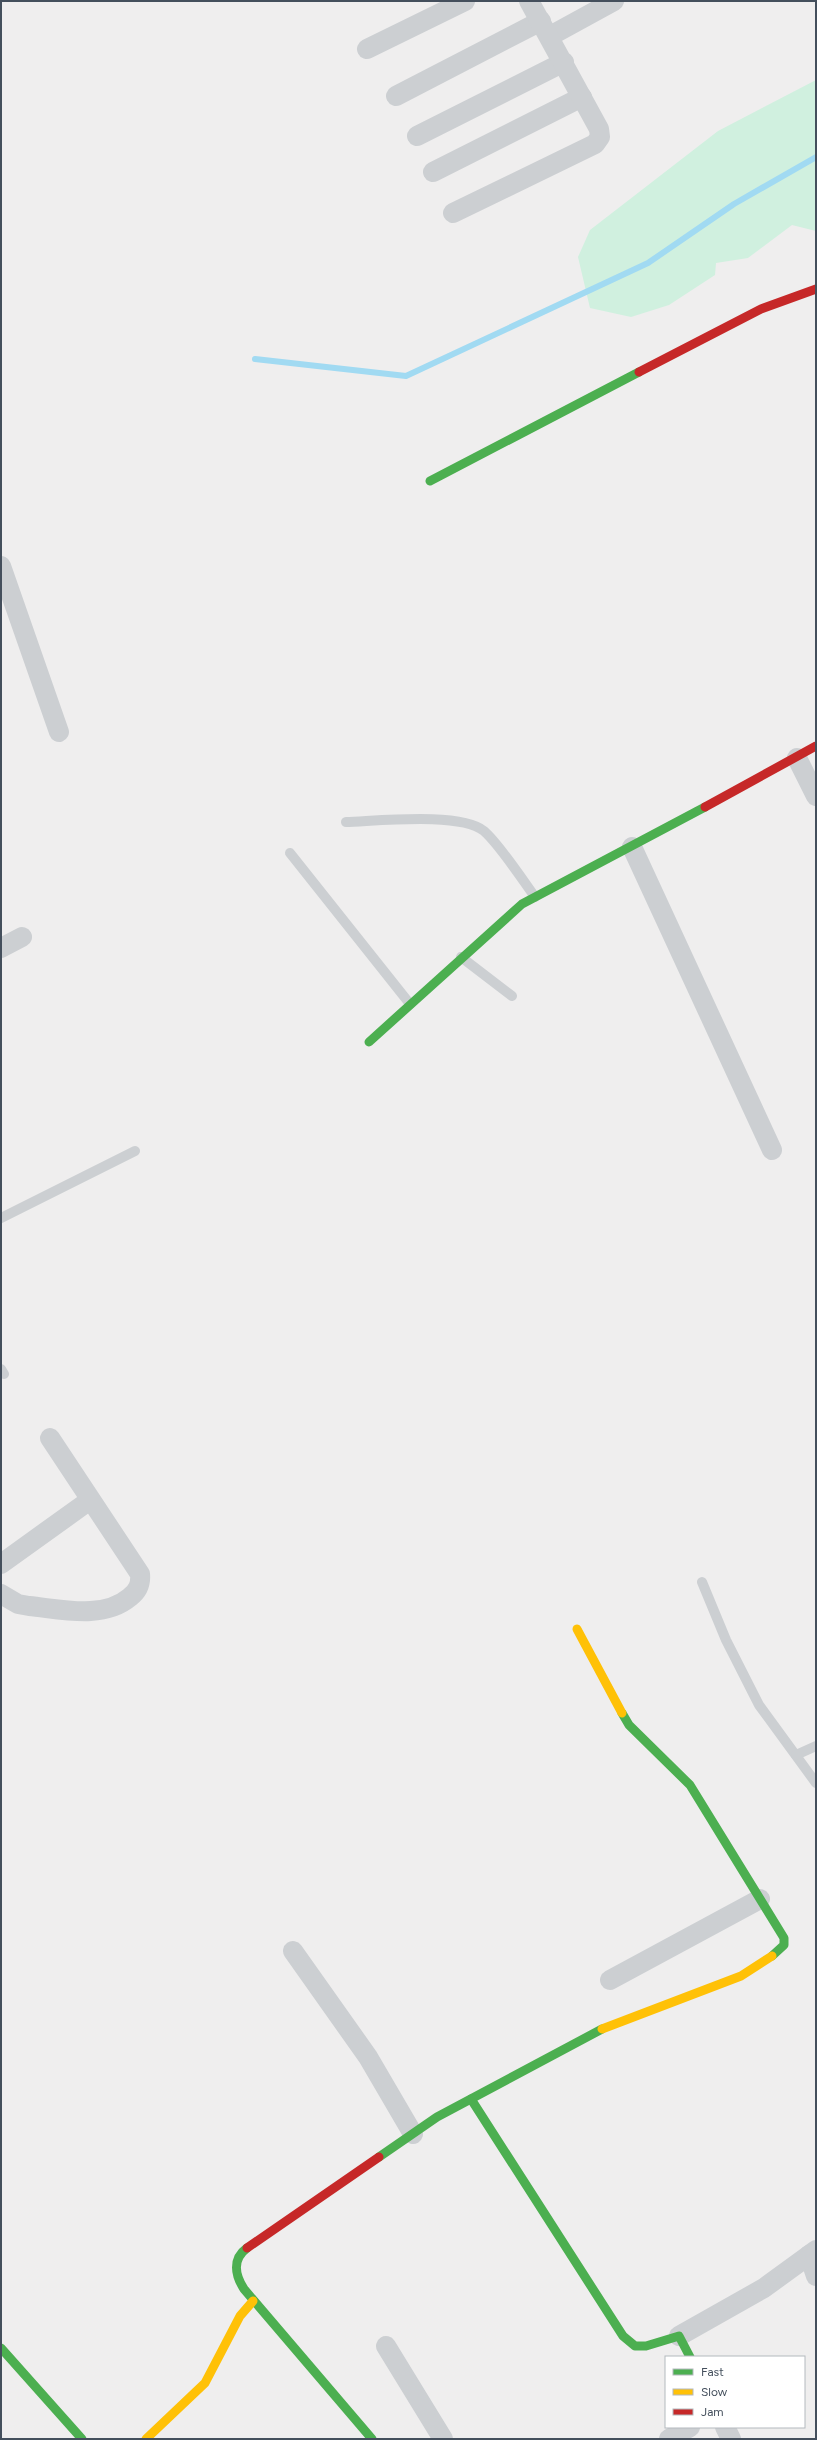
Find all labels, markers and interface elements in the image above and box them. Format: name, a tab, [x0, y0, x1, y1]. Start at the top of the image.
legend	[665, 2356, 805, 2428]
text: Fast	[701, 2365, 724, 2379]
text: Slow	[701, 2385, 728, 2399]
text: Jam	[701, 2405, 724, 2419]

